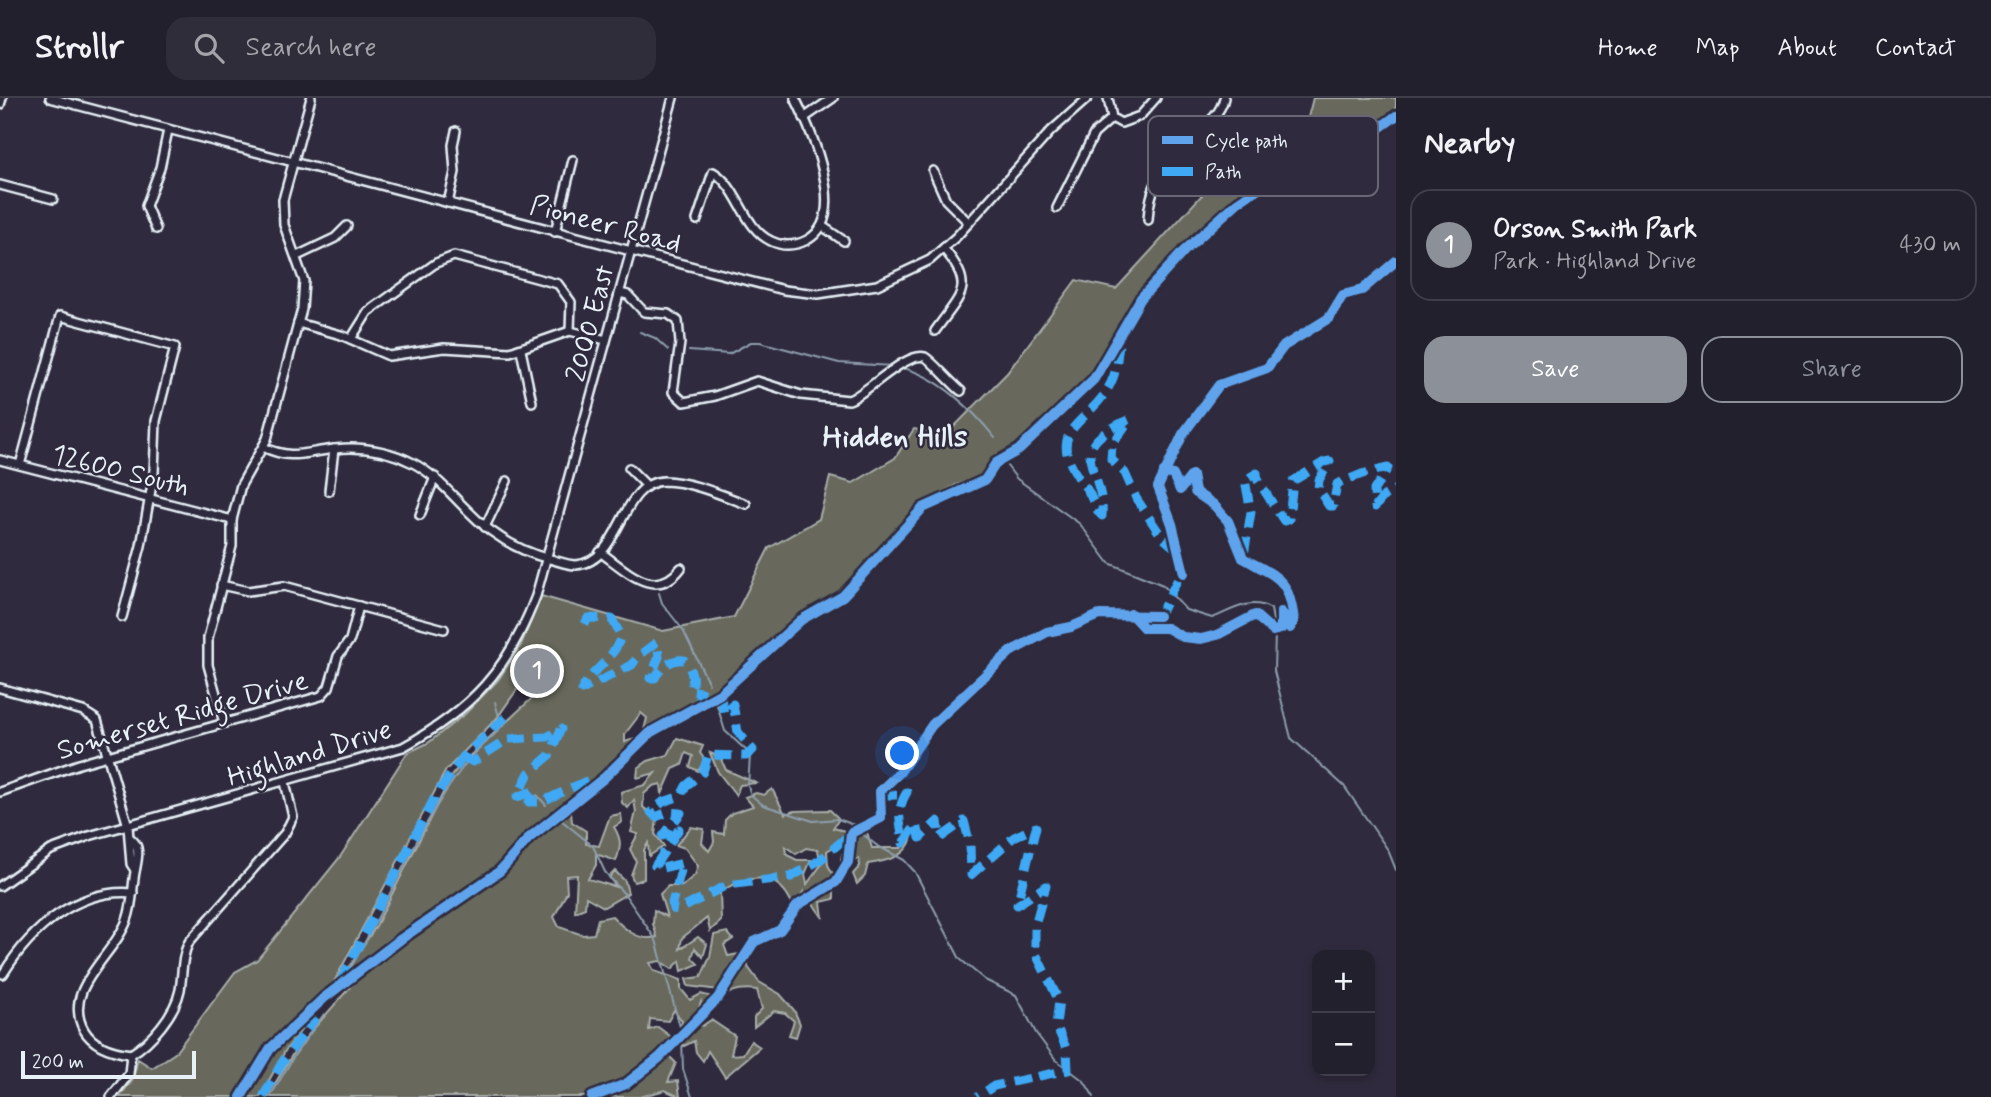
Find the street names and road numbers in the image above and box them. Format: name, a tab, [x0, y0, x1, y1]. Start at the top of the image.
street label: Pioneer Road	[526, 187, 685, 263]
street label: 2000 East	[558, 261, 625, 386]
street label: 12600 South	[48, 436, 193, 506]
street label: Somerset Ridge Drive	[53, 663, 313, 773]
street label: Highland Drive	[223, 712, 397, 800]

